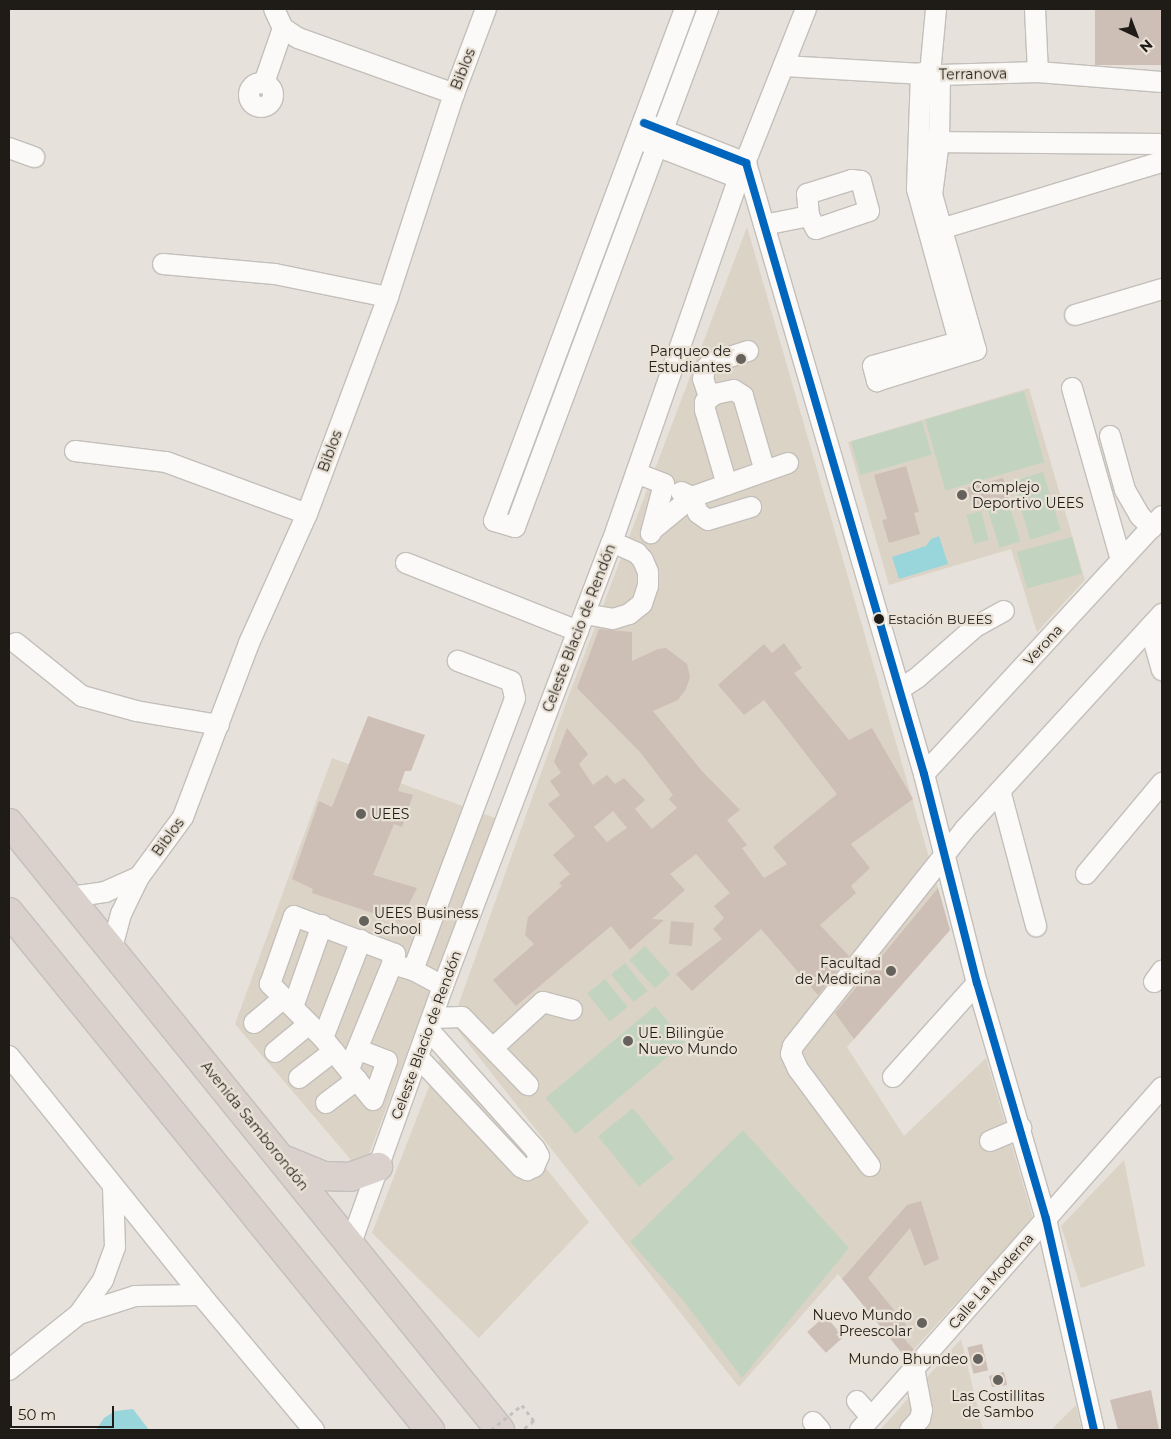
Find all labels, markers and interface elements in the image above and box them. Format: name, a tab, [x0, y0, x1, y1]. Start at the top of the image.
north arrow	[1111, 10, 1161, 60]
text: N	[1136, 36, 1157, 56]
street label: Biblos	[447, 46, 479, 92]
street label: Terranova	[939, 65, 1007, 83]
place label: Parqueo de Estudiantes	[648, 343, 731, 376]
marker: Parqueo de Estudiantes	[735, 353, 747, 365]
street label: Biblos	[315, 428, 345, 474]
place label: Complejo Deportivo UEES	[972, 479, 1084, 512]
marker: Complejo Deportivo UEES	[956, 489, 968, 501]
street label: Celeste Blacio de Rendón	[539, 542, 619, 714]
place label: Estación BUEES	[888, 611, 992, 627]
marker: Estación BUEES	[874, 614, 884, 624]
street label: Verona	[1020, 621, 1066, 669]
place label: UEES	[371, 806, 409, 822]
marker: UEES	[355, 808, 367, 820]
street label: Biblos	[149, 815, 187, 859]
place label: UEES Business School	[374, 905, 478, 938]
marker: UEES Business School	[358, 915, 370, 927]
street label: Celeste Blacio de Rendón	[388, 948, 464, 1122]
place label: Facultad de Medicina	[795, 955, 881, 988]
marker: Facultad de Medicina	[885, 965, 897, 977]
place label: UE. Bilingüe Nuevo Mundo	[638, 1025, 737, 1058]
marker: UE. Bilingüe Nuevo Mundo	[622, 1035, 634, 1047]
street label: Avenida Samborondón	[198, 1058, 312, 1194]
street label: Calle La Moderna	[945, 1230, 1037, 1332]
place label: Nuevo Mundo Preescolar	[813, 1307, 912, 1340]
marker: Nuevo Mundo Preescolar	[916, 1317, 928, 1329]
place label: Mundo Bhundeo	[848, 1351, 968, 1367]
marker: Mundo Bhundeo	[972, 1353, 984, 1365]
marker: Las Costillitas de Sambo	[992, 1374, 1004, 1386]
place label: Las Costillitas de Sambo	[951, 1388, 1045, 1420]
scale bar	[12, 1396, 116, 1428]
text: 50 m	[18, 1405, 56, 1424]

